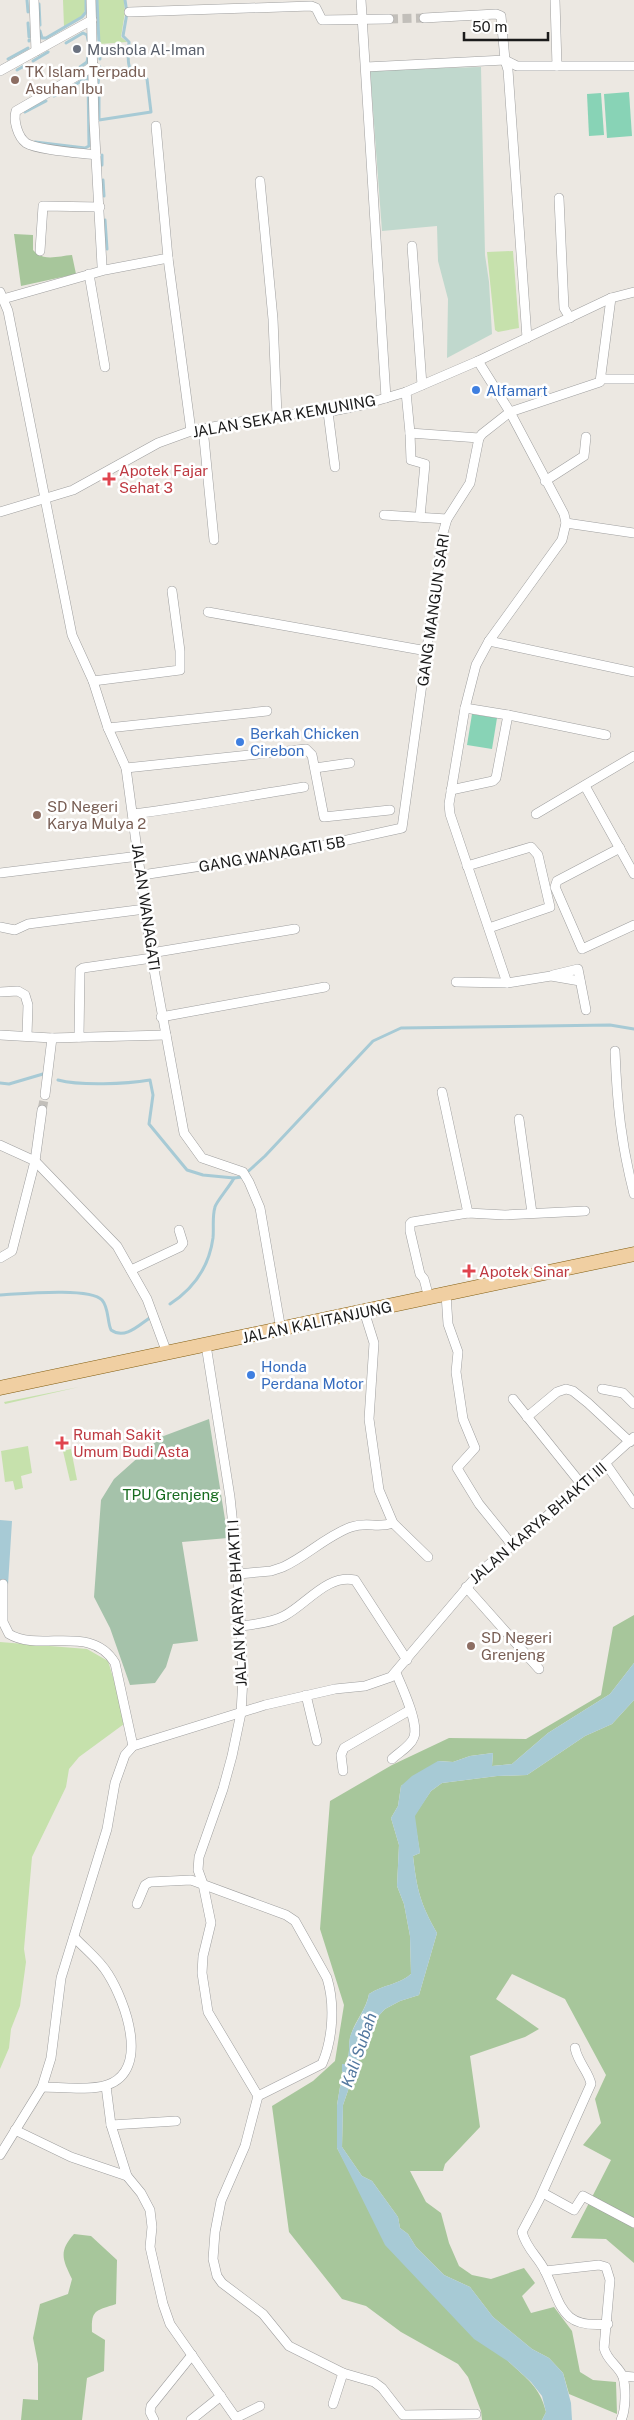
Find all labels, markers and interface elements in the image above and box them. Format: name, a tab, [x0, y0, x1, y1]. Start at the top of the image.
scale bar	[464, 10, 548, 42]
text: 50 m	[472, 18, 507, 35]
place label: Mushola Al-Iman	[87, 41, 205, 58]
marker: Mushola Al-Iman	[71, 43, 83, 55]
place label: TK Islam Terpadu Asuhan Ibu	[25, 63, 146, 97]
marker: TK Islam Terpadu Asuhan Ibu	[9, 74, 21, 86]
place label: Alfamart	[486, 382, 548, 399]
marker: Alfamart	[470, 384, 482, 396]
street label: JALAN SEKAR KEMUNING	[191, 391, 377, 441]
place label: Apotek Fajar Sehat 3	[119, 462, 208, 496]
marker: Apotek Fajar Sehat 3	[103, 473, 115, 485]
street label: GANG MANGUN SARI	[414, 532, 452, 688]
place label: Berkah Chicken Cirebon	[250, 725, 359, 759]
marker: Berkah Chicken Cirebon	[234, 736, 246, 748]
place label: SD Negeri Karya Mulya 2	[47, 798, 146, 832]
marker: SD Negeri Karya Mulya 2	[31, 809, 43, 821]
street label: GANG WANAGATI 5B	[197, 833, 347, 875]
street label: JALAN WANAGATI	[129, 842, 163, 972]
place label: Apotek Sinar	[479, 1263, 570, 1280]
marker: Apotek Sinar	[463, 1265, 475, 1277]
street label: JALAN KALITANJUNG	[241, 1298, 393, 1346]
place label: Honda Perdana Motor	[261, 1358, 364, 1392]
marker: Honda Perdana Motor	[245, 1369, 257, 1381]
place label: Rumah Sakit Umum Budi Asta	[73, 1426, 189, 1460]
marker: Rumah Sakit Umum Budi Asta	[55, 1436, 69, 1450]
street label: JALAN KARYA BHAKTI III	[466, 1459, 610, 1587]
park label: TPU Grenjeng	[123, 1486, 219, 1503]
street label: JALAN KARYA BHAKTI I	[224, 1519, 250, 1687]
place label: SD Negeri Grenjeng	[481, 1629, 552, 1663]
marker: SD Negeri Grenjeng	[465, 1640, 477, 1652]
water label: Kali Subah	[337, 2010, 381, 2090]

